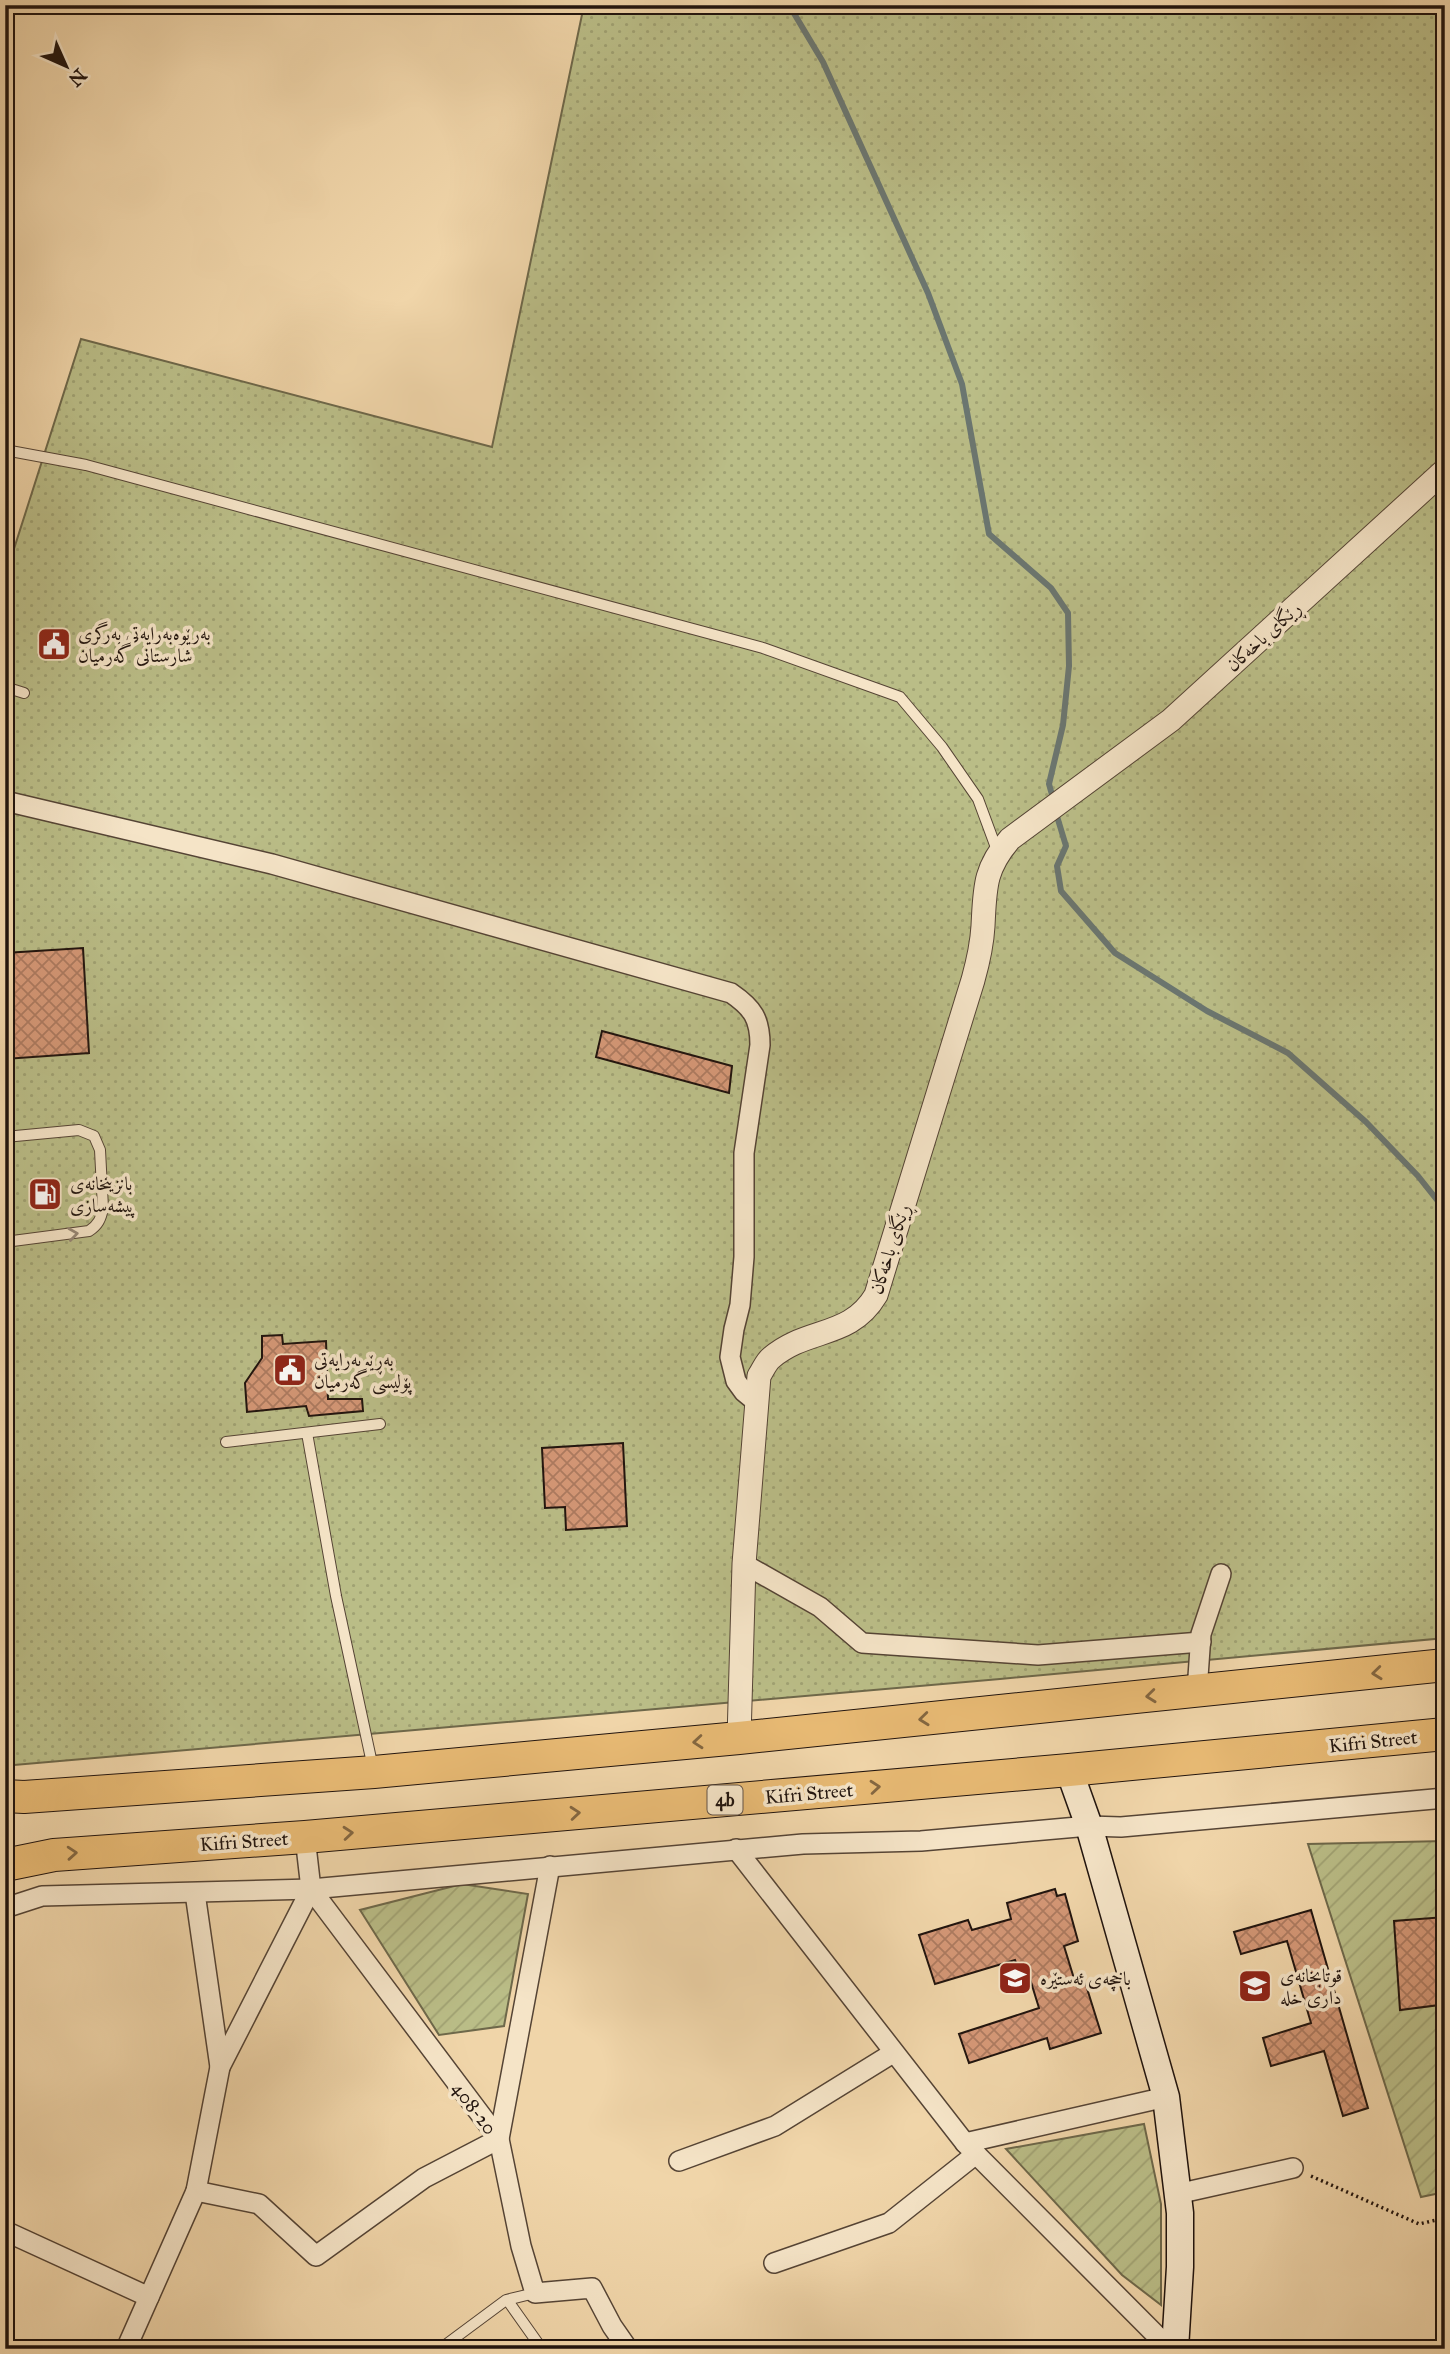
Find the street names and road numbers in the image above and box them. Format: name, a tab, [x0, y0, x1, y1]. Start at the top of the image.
street label: ڕێگای باخەکان	[1220, 596, 1308, 679]
street label: ڕێگای باخەکان	[863, 1201, 919, 1298]
street label: Kifri Street	[1328, 1725, 1419, 1758]
street label: Kifri Street	[764, 1778, 855, 1809]
road number: 4b	[708, 1786, 742, 1814]
street label: Kifri Street	[199, 1827, 289, 1856]
street label: 408-20	[447, 2077, 502, 2139]

